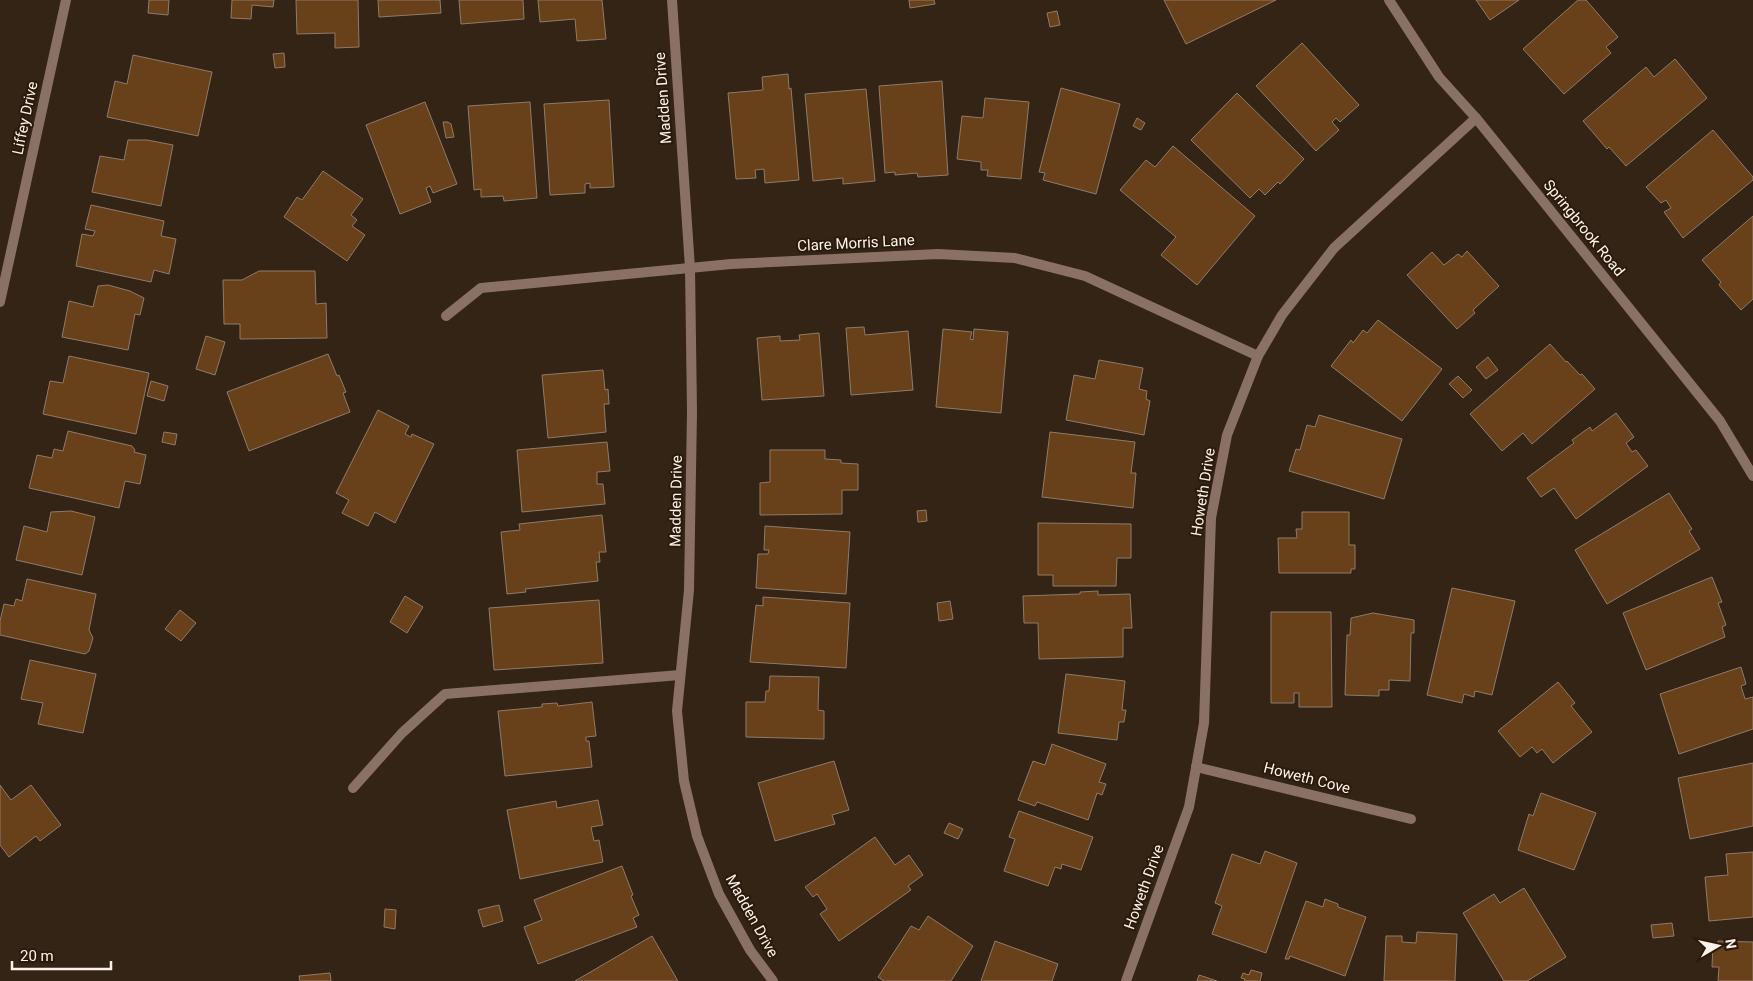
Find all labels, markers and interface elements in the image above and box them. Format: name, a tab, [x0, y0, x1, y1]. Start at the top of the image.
street label: Madden Drive	[651, 52, 675, 144]
street label: Liffey Drive	[8, 80, 42, 156]
street label: Springbrook Road	[1540, 176, 1628, 280]
street label: Clare Morris Lane	[797, 231, 915, 255]
street label: Howeth Drive	[1187, 447, 1219, 537]
street label: Madden Drive	[666, 455, 686, 547]
street label: Howeth Cove	[1262, 759, 1352, 797]
street label: Howeth Drive	[1120, 842, 1168, 932]
street label: Madden Drive	[722, 871, 782, 961]
north arrow	[1693, 921, 1743, 971]
scale bar	[12, 938, 111, 970]
text: N	[1722, 938, 1740, 950]
text: 20 m	[20, 947, 54, 965]

